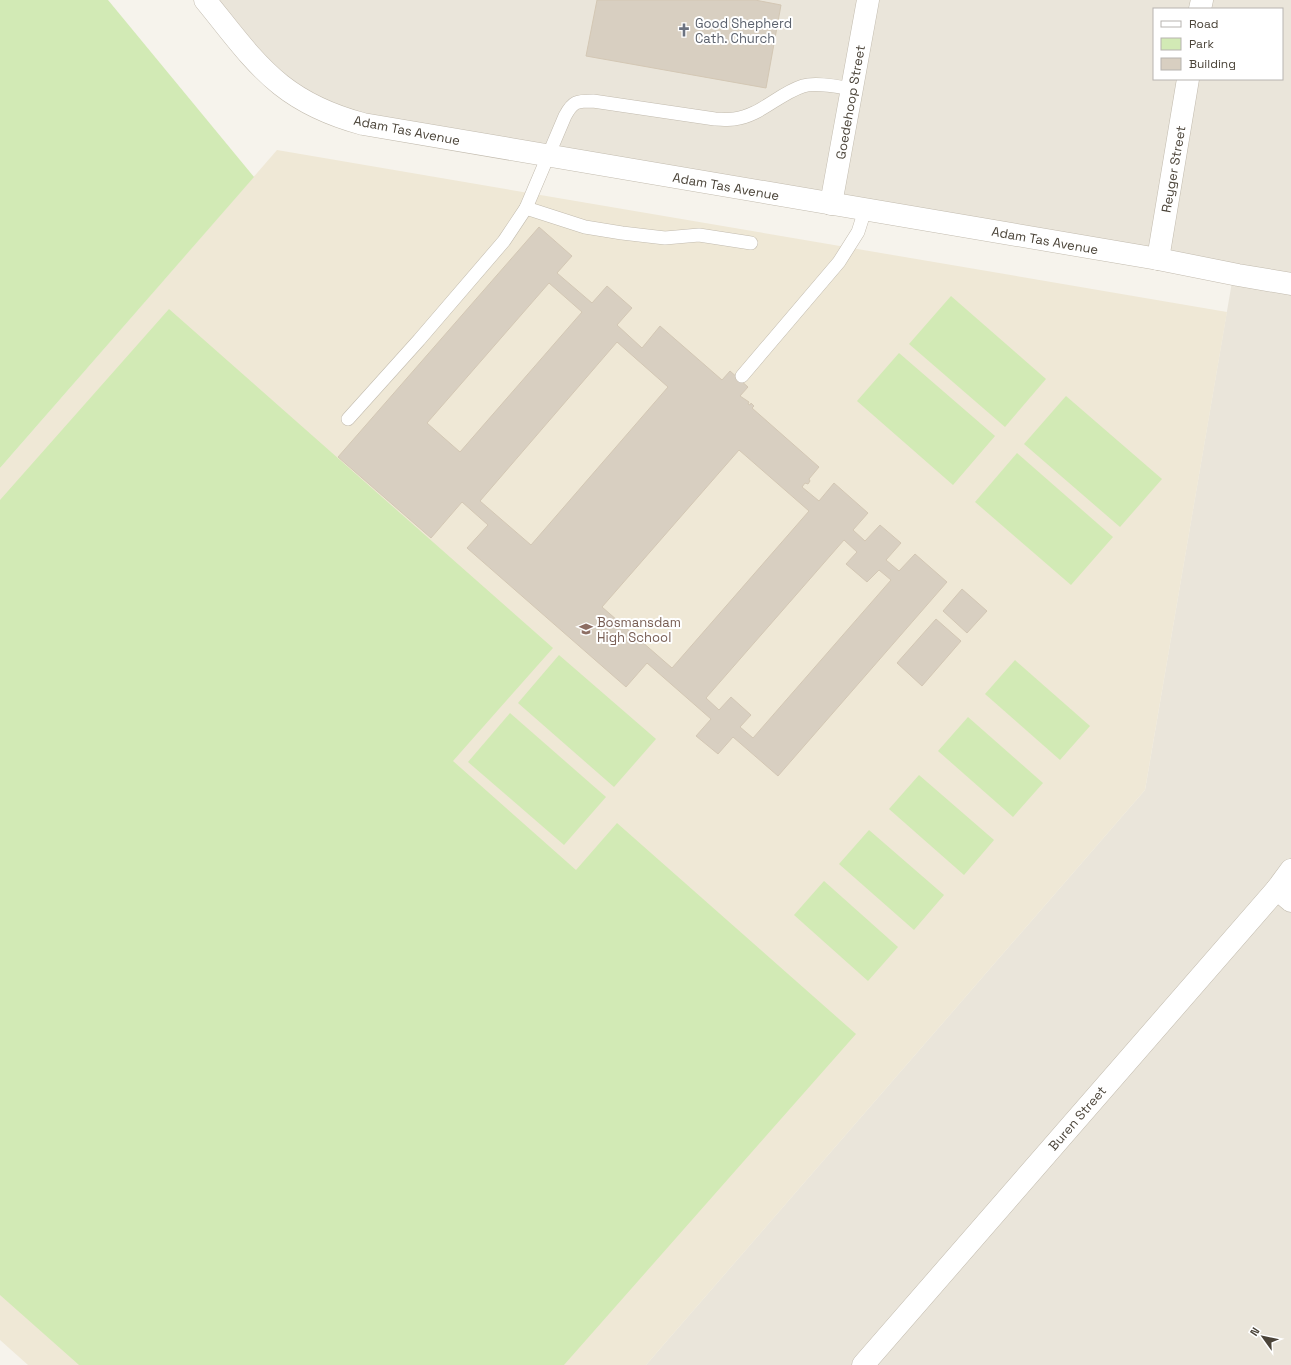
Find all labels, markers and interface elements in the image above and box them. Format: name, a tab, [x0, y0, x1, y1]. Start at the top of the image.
legend	[1153, 8, 1283, 80]
place label: Good Shepherd Cath. Church	[695, 15, 792, 47]
text: Road	[1189, 16, 1218, 32]
church icon: Good Shepherd Cath. Church	[676, 22, 692, 38]
text: Park	[1189, 36, 1214, 52]
street label: Goedehoop Street	[832, 44, 869, 161]
text: Building	[1189, 56, 1236, 72]
street label: Adam Tas Avenue	[352, 112, 462, 149]
street label: Reyger Street	[1157, 124, 1189, 214]
street label: Adam Tas Avenue	[671, 169, 781, 204]
street label: Adam Tas Avenue	[990, 223, 1100, 258]
place label: Bosmansdam High School	[597, 614, 681, 646]
school or university icon: Bosmansdam High School	[578, 621, 594, 637]
street label: Buren Street	[1045, 1083, 1110, 1154]
north arrow	[1243, 1317, 1283, 1357]
text: N	[1247, 1325, 1262, 1338]

